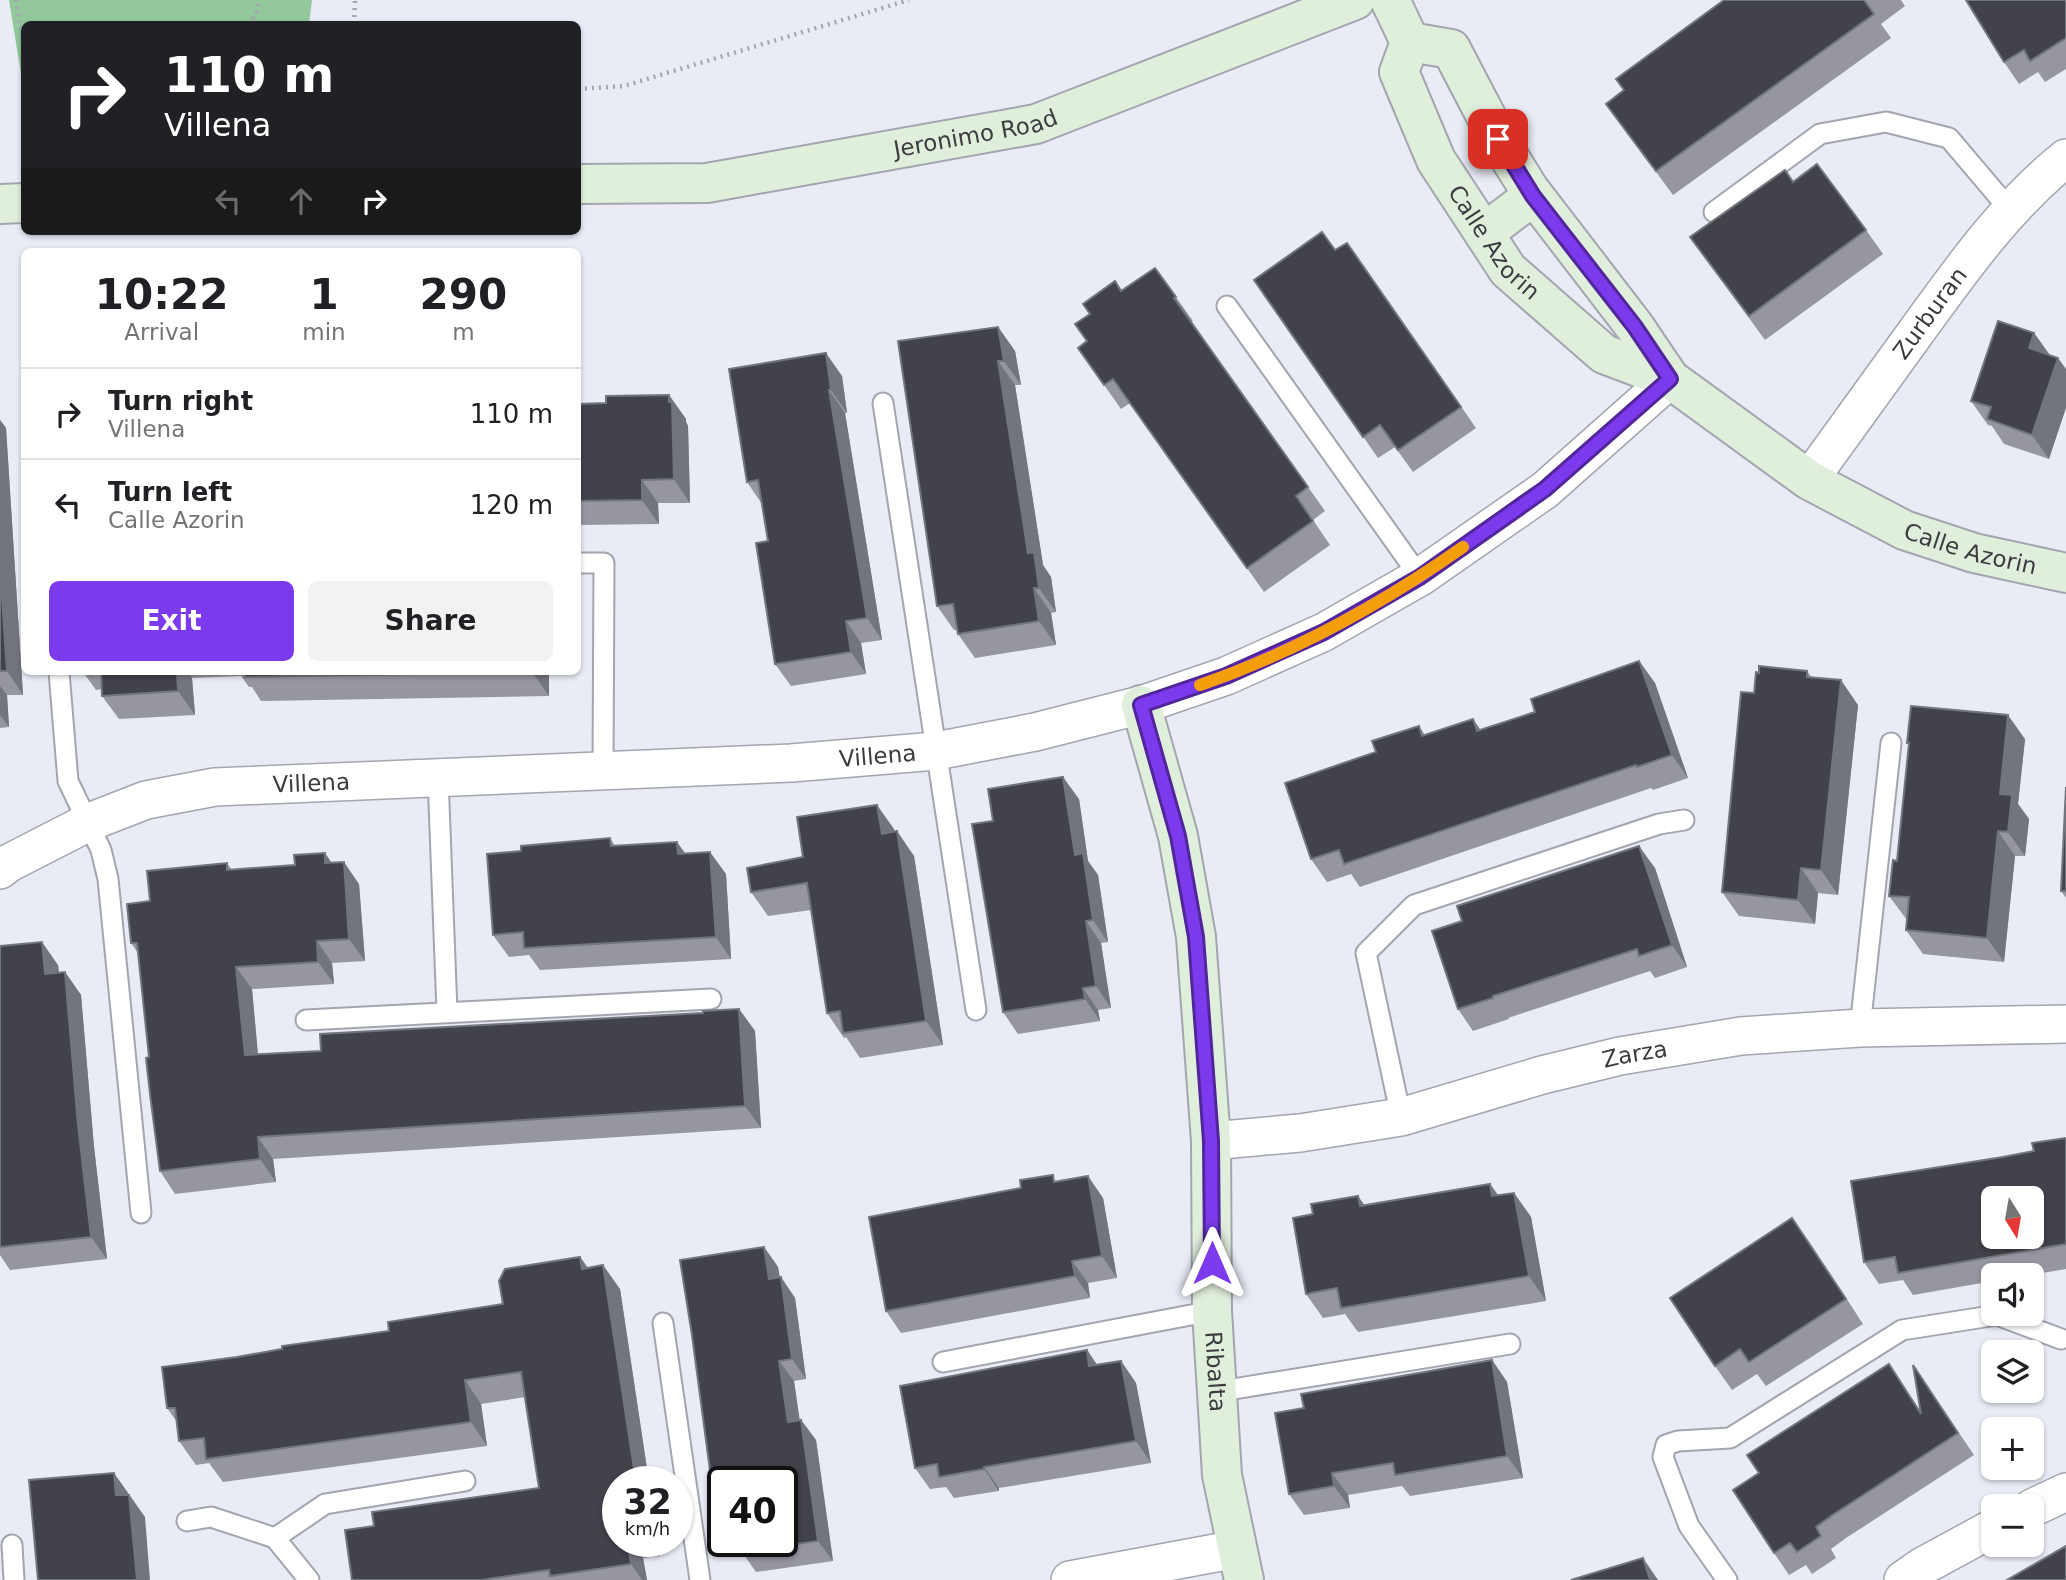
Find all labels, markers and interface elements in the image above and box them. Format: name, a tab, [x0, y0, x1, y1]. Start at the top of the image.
text: 110 m	[164, 47, 334, 104]
icon: right	[49, 49, 140, 140]
street label: Jeronimo Road	[890, 104, 1061, 163]
text: Villena	[164, 106, 271, 144]
pin	[1468, 109, 1528, 169]
icon: arrive	[1479, 120, 1517, 158]
street label: Calle Azorin	[1443, 180, 1545, 305]
icon: left	[209, 182, 247, 220]
icon: ahead	[282, 182, 320, 220]
icon: right	[355, 182, 393, 220]
street label: Zurburan	[1888, 262, 1972, 364]
text: 10:22	[95, 270, 229, 319]
text: 1	[309, 270, 339, 319]
text: 290	[420, 270, 507, 319]
text: Arrival	[124, 319, 199, 345]
text: min	[302, 319, 346, 345]
text: m	[452, 319, 475, 345]
text: Turn right	[108, 386, 253, 416]
icon: right	[49, 395, 87, 433]
text: 110 m	[470, 399, 553, 429]
text: Villena	[108, 416, 185, 442]
text: Turn left	[108, 477, 232, 507]
icon: left	[49, 486, 87, 524]
text: 120 m	[470, 490, 553, 520]
text: Calle Azorin	[108, 507, 245, 533]
street label: Calle Azorin	[1901, 518, 2039, 579]
button: Exit	[49, 581, 294, 661]
button: Share	[308, 581, 553, 661]
street label: Villena	[838, 740, 917, 772]
street label: Villena	[272, 768, 350, 798]
street label: Zarza	[1600, 1035, 1669, 1073]
north arrow	[1981, 1186, 2044, 1250]
map controls	[1981, 1186, 2044, 1557]
position arrow	[1175, 1226, 1249, 1300]
button: sound	[1981, 1263, 2044, 1326]
street label: Ribalta	[1200, 1331, 1231, 1413]
button: layers	[1981, 1340, 2044, 1403]
button: +	[1981, 1417, 2044, 1480]
speed limit sign: 40	[707, 1466, 798, 1557]
text: 32	[623, 1482, 672, 1522]
button: −	[1981, 1494, 2044, 1557]
text: km/h	[625, 1518, 670, 1539]

